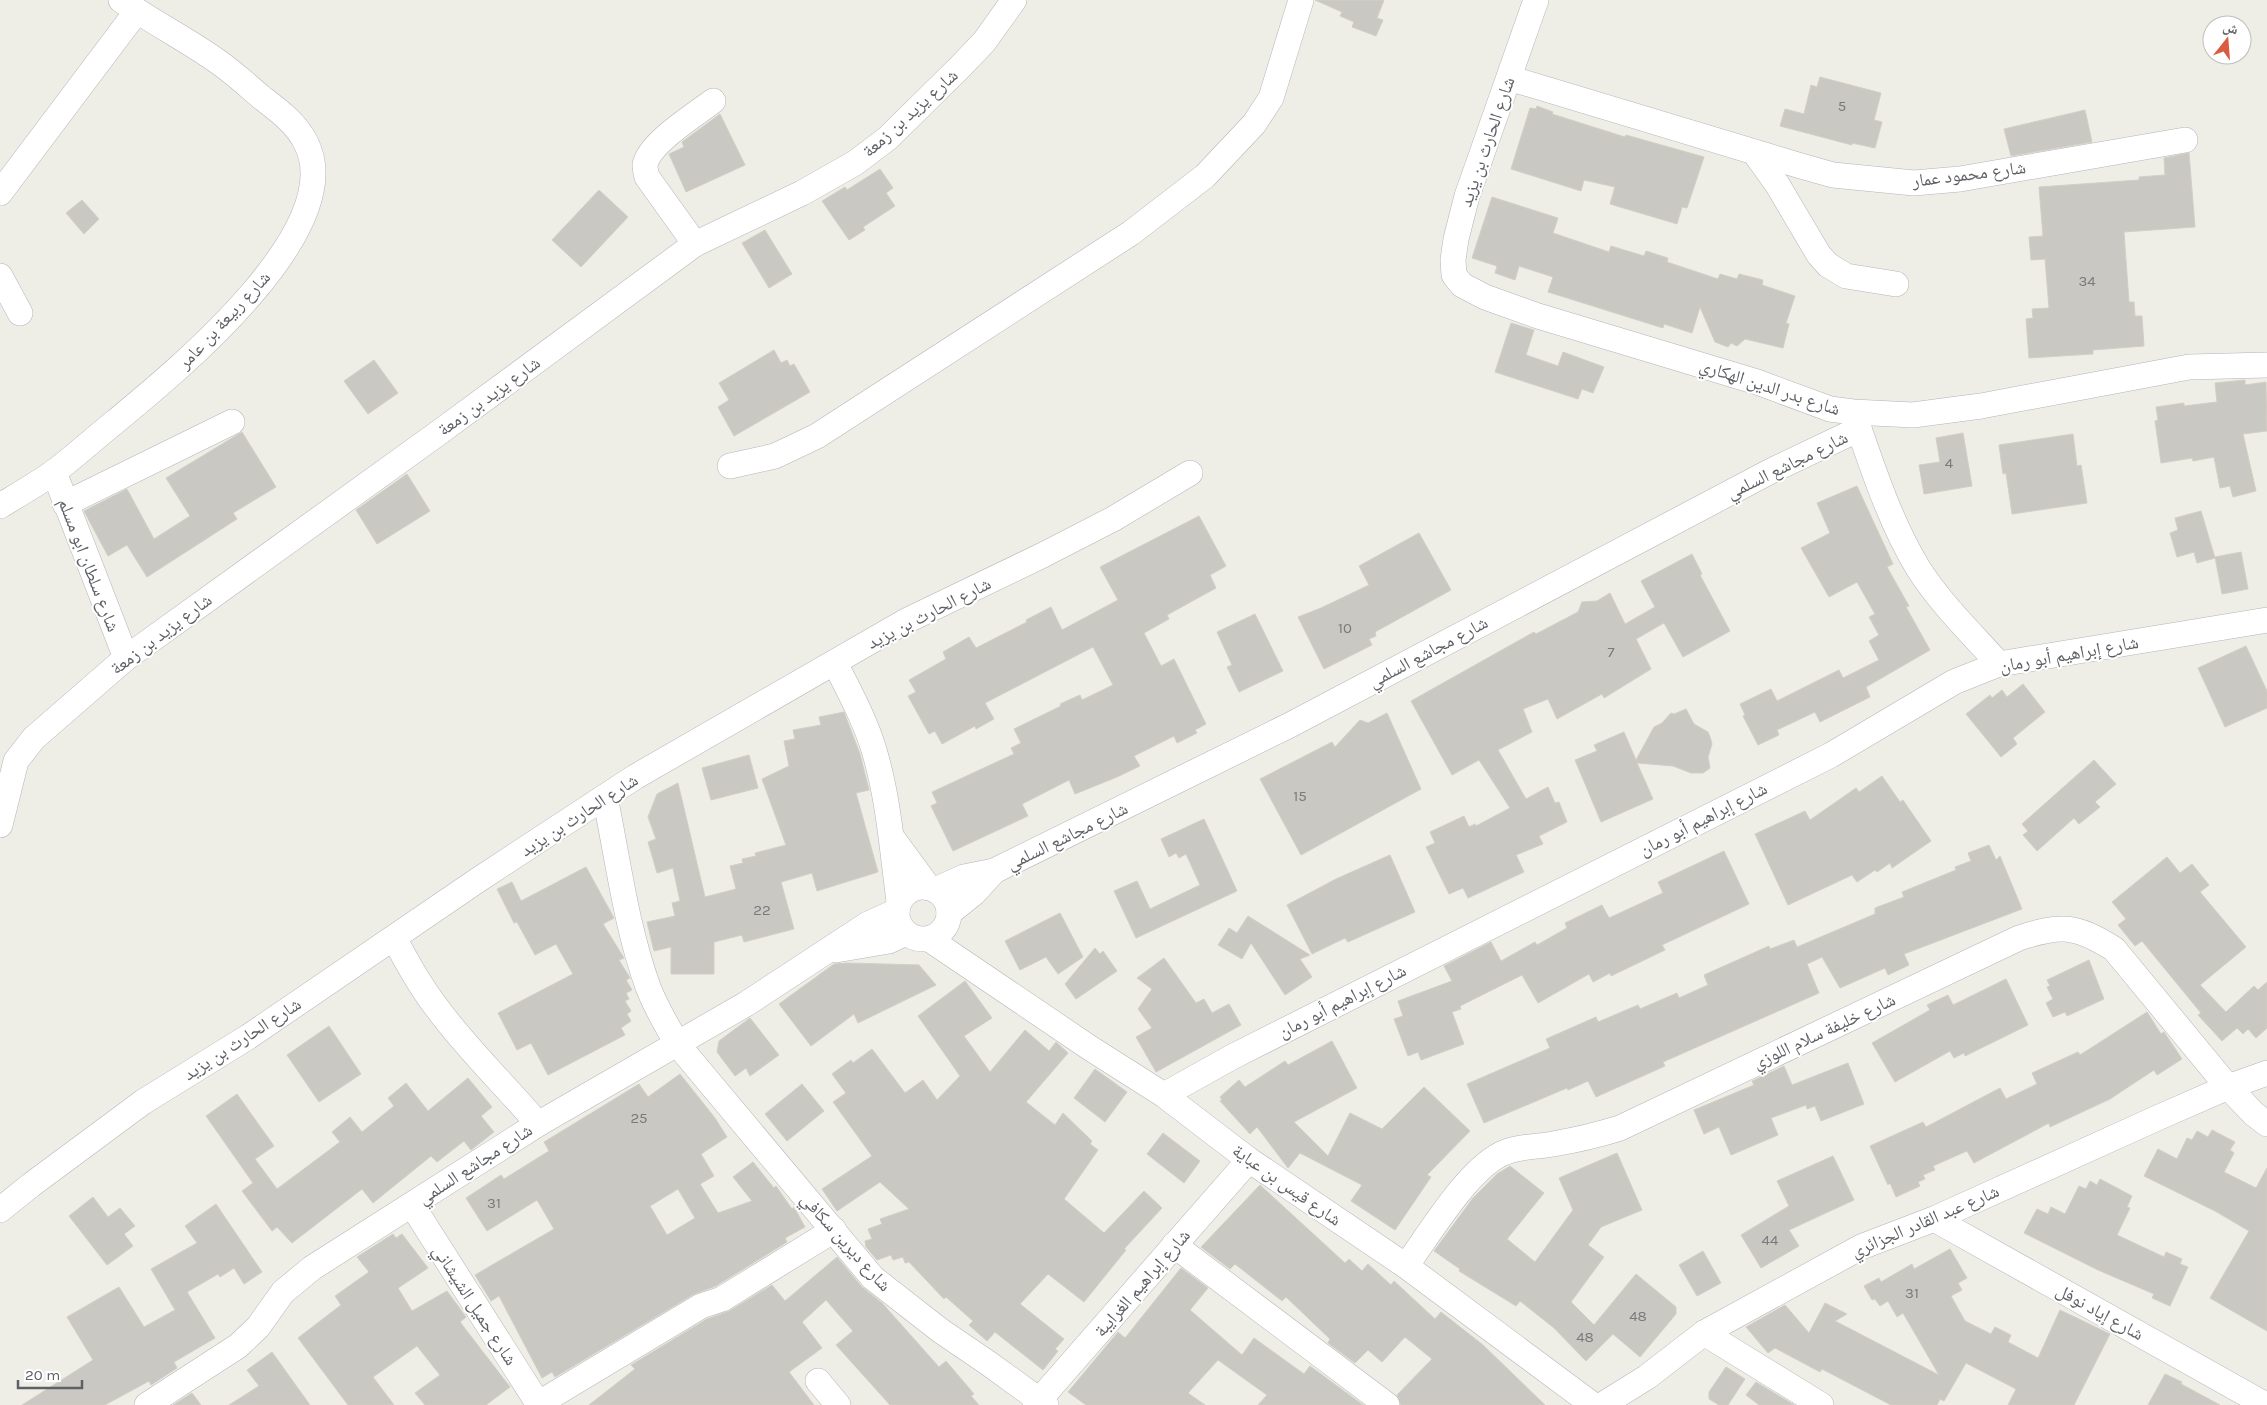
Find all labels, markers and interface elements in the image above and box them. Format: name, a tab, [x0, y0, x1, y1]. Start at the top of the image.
north arrow	[2202, 15, 2252, 65]
text: ش	[2221, 18, 2240, 38]
street label: شارع يزيد بن زمعة	[858, 64, 962, 162]
street label: شارع الحارث بن يزيد	[1454, 74, 1520, 210]
house number: 5	[1838, 97, 1846, 115]
street label: شارع محمود عمار	[1910, 156, 2027, 192]
street label: شارع ربيعة بن عامر	[172, 267, 275, 374]
house number: 34	[2078, 272, 2096, 290]
street label: شارع يزيد بن زمعة	[433, 351, 545, 441]
street label: شارع بدر الدين الهكاري	[1696, 354, 1843, 424]
street label: شارع مجاشع السلمي	[1723, 426, 1853, 507]
house number: 4	[1945, 454, 1954, 472]
street label: شارع سلطان ابو مسلم	[52, 495, 125, 635]
street label: شارع الحارث بن يزيد	[863, 572, 995, 654]
street label: شارع يزيد بن زمعة	[106, 589, 216, 679]
street label: شارع مجاشع السلمي	[1364, 611, 1493, 696]
house number: 10	[1338, 619, 1352, 637]
street label: شارع إبراهيم أبو رمان	[1998, 631, 2140, 678]
house number: 7	[1607, 643, 1615, 661]
street label: شارع الحارث بن يزيد	[516, 769, 642, 861]
street label: شارع إبراهيم أبو رمان	[1635, 777, 1771, 862]
house number: 15	[1293, 787, 1307, 805]
street label: شارع مجاشع السلمي	[1003, 797, 1133, 878]
house number: 22	[753, 901, 771, 919]
street label: شارع إبراهيم أبو رمان	[1274, 959, 1410, 1044]
street label: شارع خليفة سلام اللوزي	[1749, 988, 1900, 1077]
street label: شارع الحارث بن يزيد	[179, 993, 305, 1085]
house number: 25	[630, 1109, 648, 1127]
street label: شارع مجاشع السلمي	[414, 1119, 538, 1212]
street label: شارع قيس بن عباية	[1228, 1139, 1346, 1231]
street label: شارع عبد القادر الجزائري	[1848, 1180, 2004, 1265]
street label: شارع ديرين سكافي	[793, 1188, 896, 1298]
house number: 31	[487, 1194, 501, 1212]
street label: شارع إبراهيم الغرايبة	[1089, 1225, 1195, 1342]
house number: 44	[1762, 1231, 1779, 1249]
street label: شارع جميل الشيشاني	[425, 1241, 522, 1371]
street label: شارع إياد نوفل	[2052, 1279, 2148, 1346]
house number: 31	[1905, 1284, 1919, 1302]
house number: 48	[1629, 1307, 1647, 1325]
house number: 48	[1576, 1328, 1594, 1346]
scale bar	[18, 1358, 81, 1390]
text: 20 m	[25, 1366, 60, 1384]

